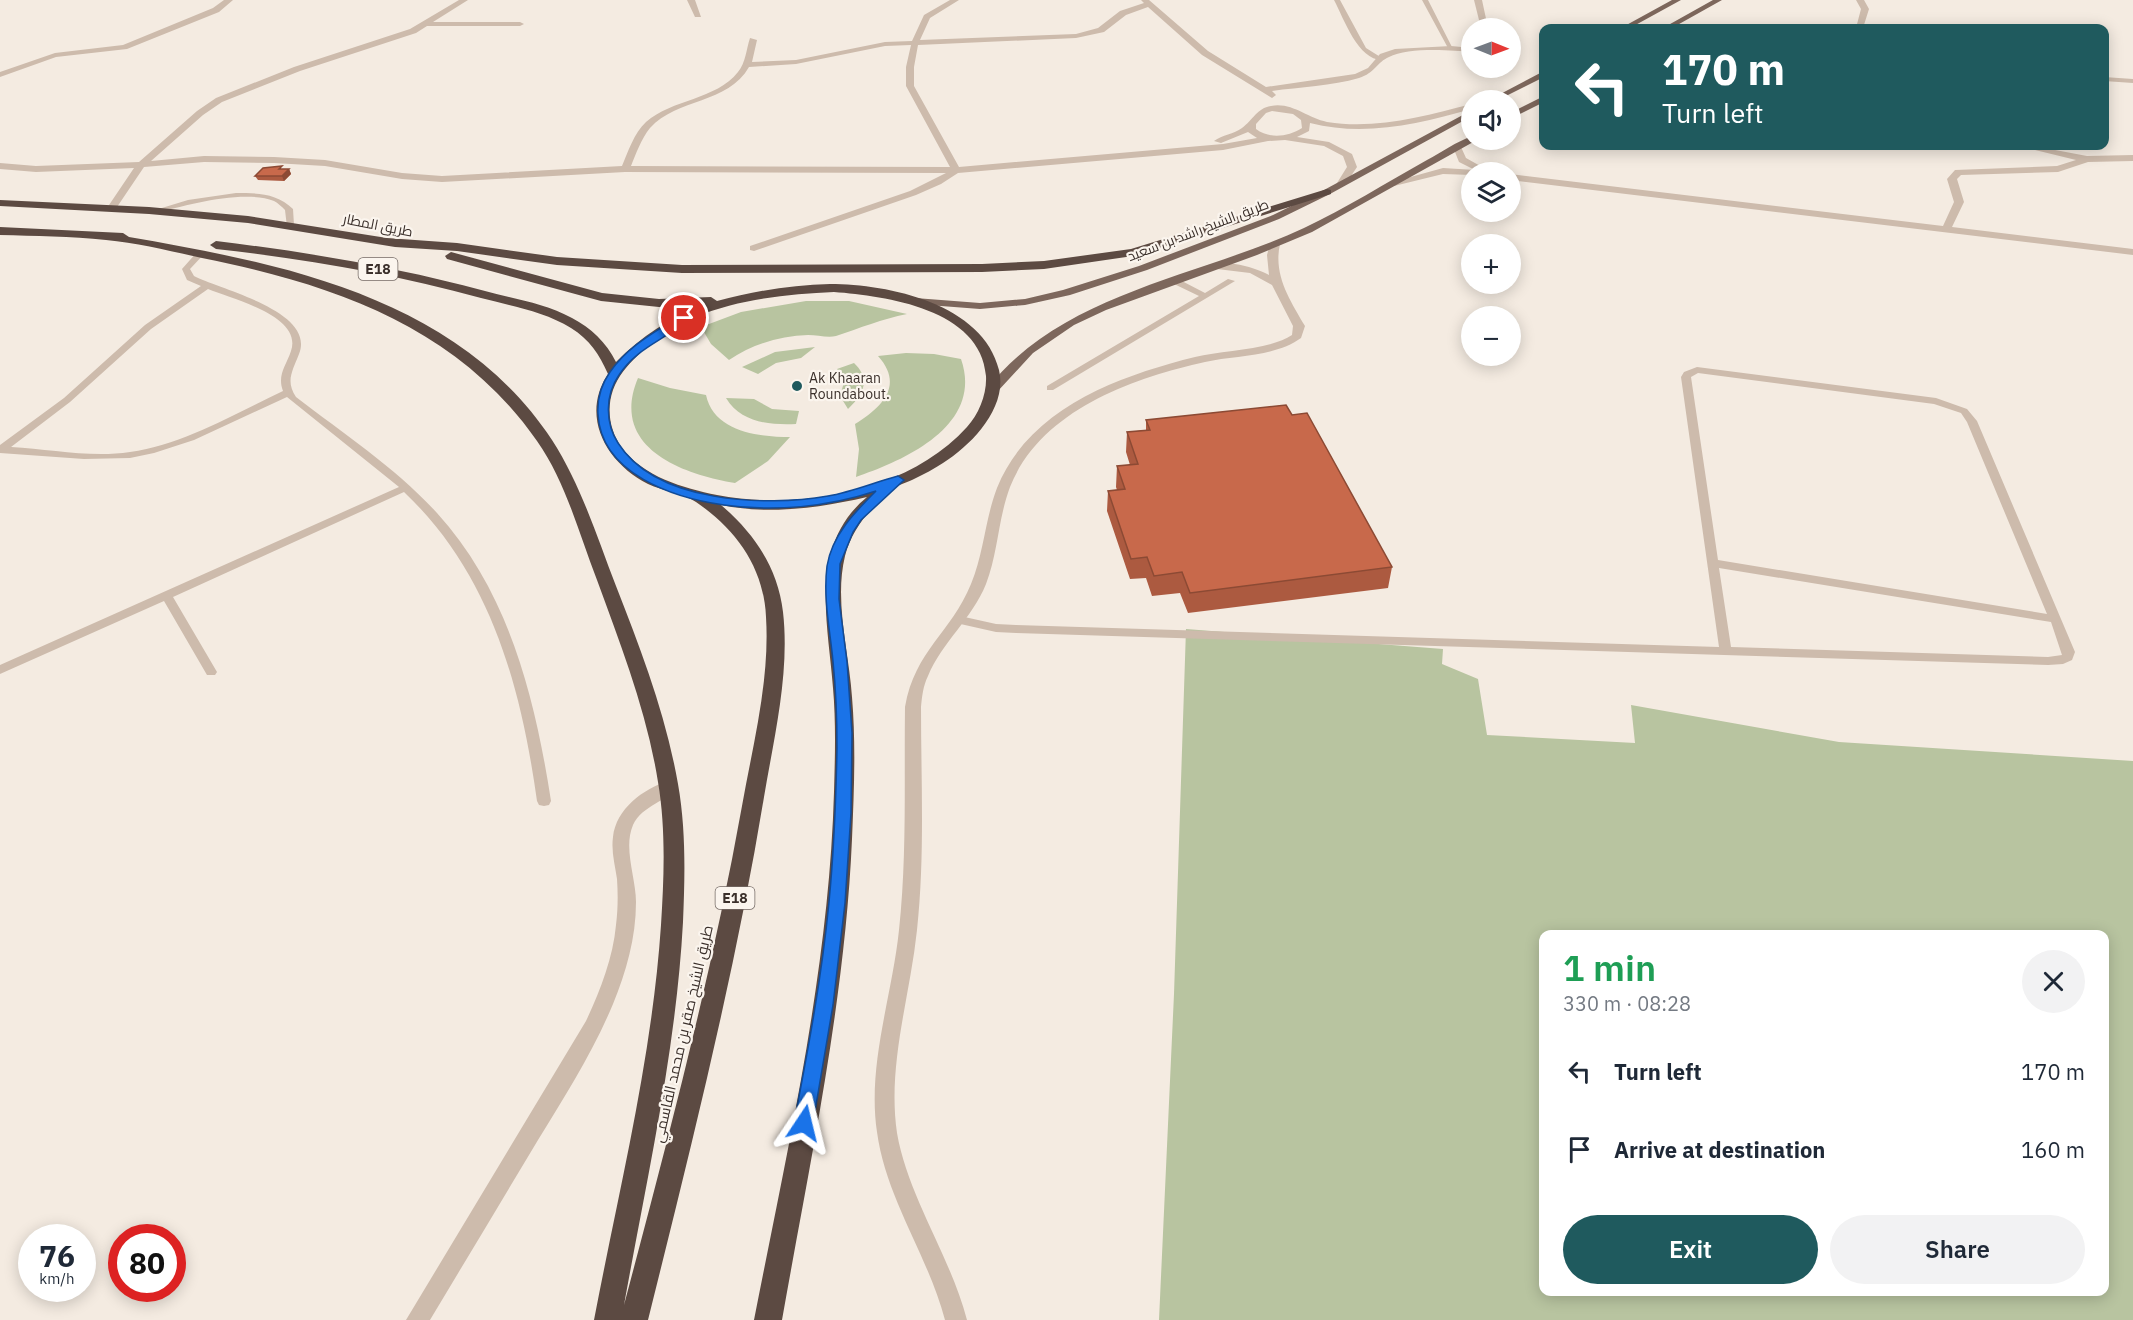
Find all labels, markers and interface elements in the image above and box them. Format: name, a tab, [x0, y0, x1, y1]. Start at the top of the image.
north arrow	[1461, 18, 1521, 78]
map controls	[1461, 18, 1521, 366]
text: 170 m	[1662, 42, 1785, 97]
icon: left	[1563, 48, 1641, 126]
button: sound	[1461, 90, 1521, 150]
text: Turn left	[1662, 95, 1763, 130]
button: layers	[1461, 162, 1521, 222]
street label: طريق الشيخ راشد بن سعيد	[1125, 195, 1271, 265]
street label: طريق المطار	[341, 209, 414, 241]
button: +	[1461, 234, 1521, 294]
road number: E18	[358, 258, 398, 280]
pin	[658, 292, 709, 343]
icon: arrive	[667, 301, 700, 334]
button: −	[1461, 306, 1521, 366]
place label: Ak Khaaran Roundabout.	[809, 369, 890, 403]
marker: Ak Khaaran Roundabout.	[790, 379, 804, 393]
road number: E18	[716, 887, 754, 909]
street label: طريق الشيخ صقر بن محمد القاسمي	[648, 923, 720, 1145]
text: 1 min	[1563, 944, 1656, 991]
button: close	[2022, 950, 2085, 1013]
text: 330 m · 08:28	[1563, 990, 1691, 1017]
icon: left	[1563, 1055, 1596, 1088]
text: Turn left	[1614, 1057, 1702, 1086]
text: 170 m	[2021, 1057, 2085, 1086]
position arrow	[772, 1091, 836, 1155]
icon: arrive	[1563, 1133, 1596, 1166]
text: Arrive at destination	[1614, 1135, 1825, 1164]
text: 160 m	[2021, 1135, 2085, 1164]
button: Exit	[1563, 1215, 1818, 1284]
button: Share	[1830, 1215, 2085, 1284]
speed limit sign: 80	[108, 1224, 186, 1302]
text: 76	[39, 1236, 75, 1275]
text: km/h	[39, 1269, 75, 1288]

